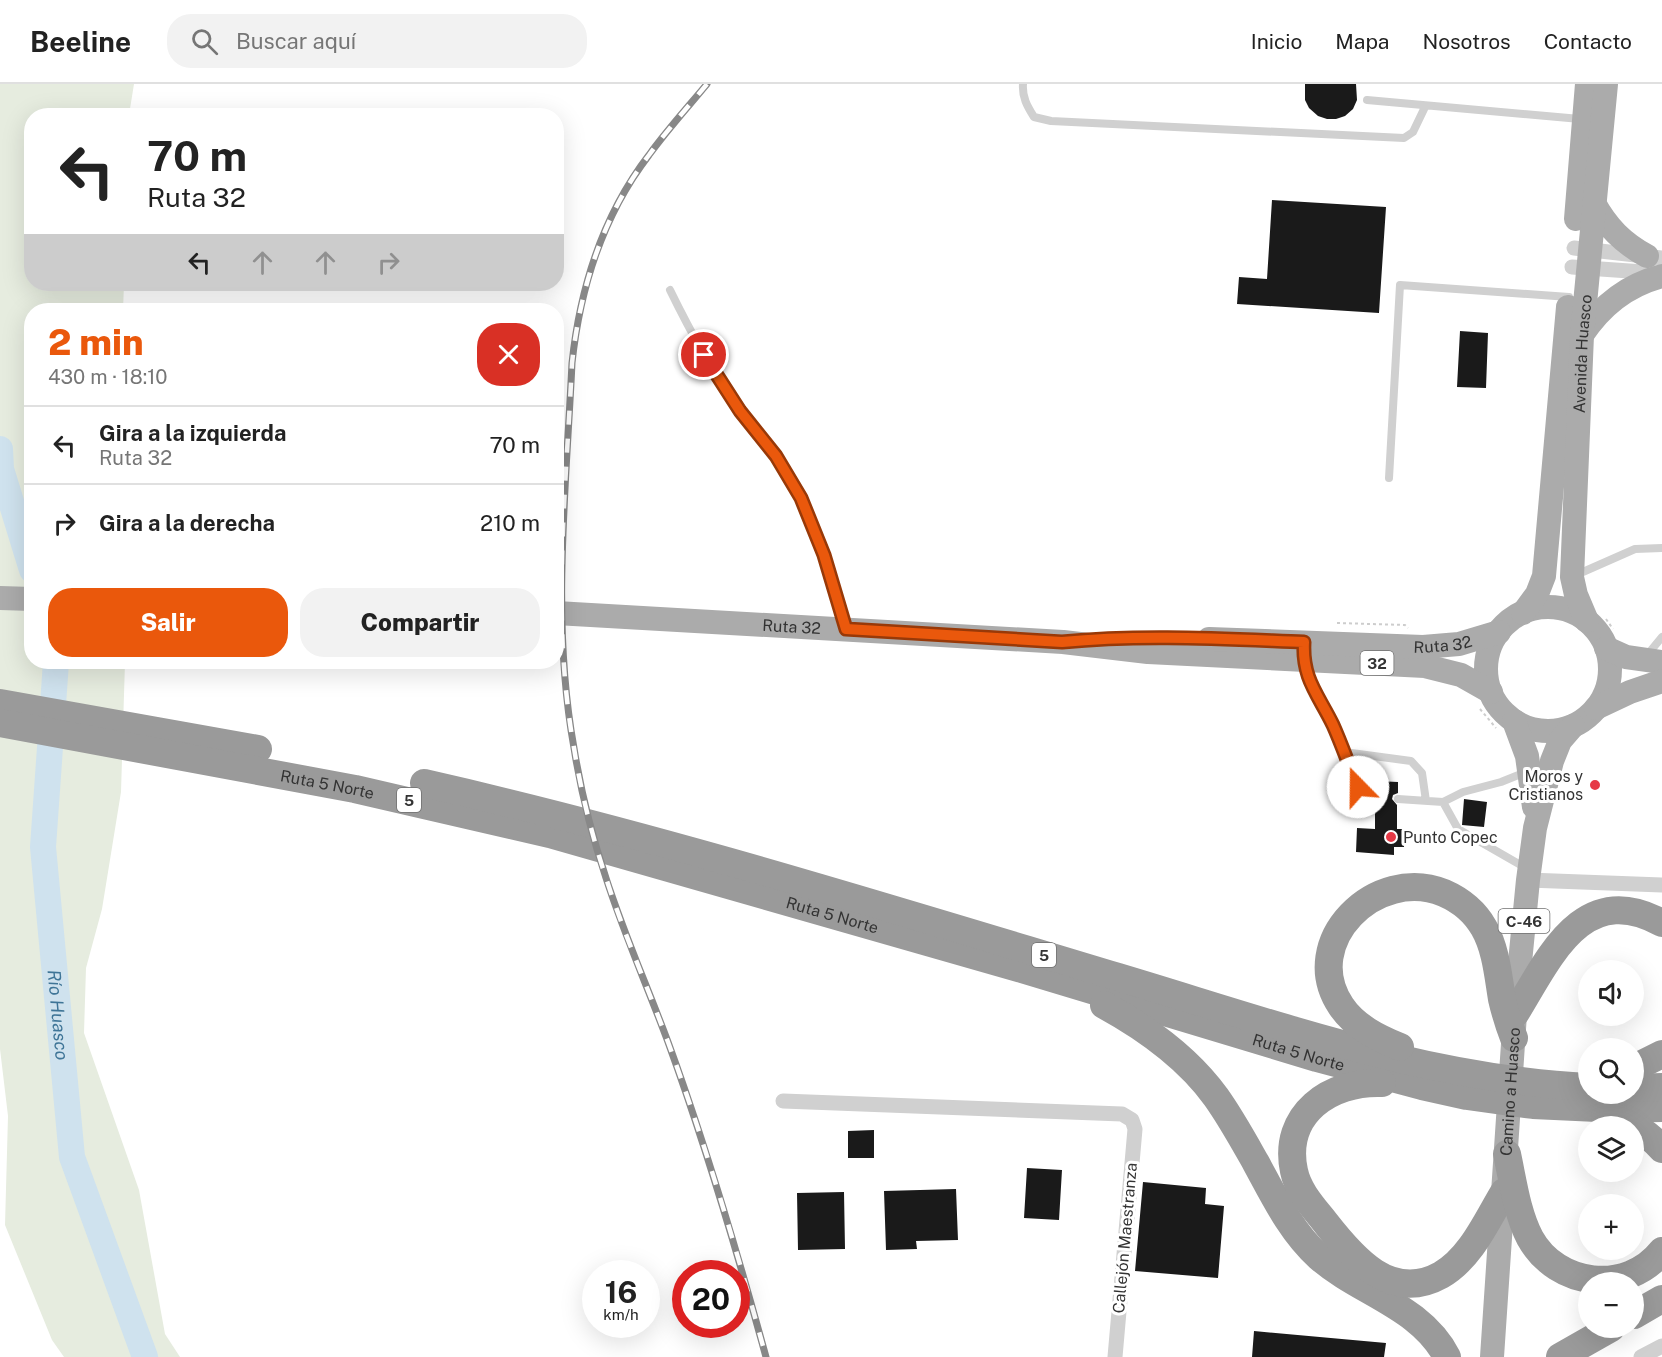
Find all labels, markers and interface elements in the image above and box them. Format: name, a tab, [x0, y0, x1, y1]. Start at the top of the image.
search box	[167, 14, 587, 68]
text: Beeline	[30, 25, 131, 58]
icon: search	[188, 25, 221, 58]
text: Buscar aquí	[236, 28, 356, 54]
text: Inicio	[1251, 29, 1302, 54]
text: Mapa	[1335, 29, 1389, 54]
text: Nosotros	[1422, 29, 1511, 54]
text: Contacto	[1544, 29, 1632, 54]
text: 70 m	[147, 131, 247, 180]
icon: left	[48, 132, 126, 210]
text: Ruta 32	[147, 181, 246, 213]
icon: left	[183, 246, 216, 279]
icon: ahead	[246, 246, 279, 279]
icon: ahead	[309, 246, 342, 279]
icon: right	[372, 246, 405, 279]
street label: Avenida Huasco	[1569, 294, 1595, 414]
text: 2 min	[48, 321, 144, 363]
button: close	[477, 323, 540, 386]
pin	[678, 329, 729, 380]
icon: arrive	[687, 338, 720, 371]
text: 430 m · 18:10	[48, 365, 168, 389]
text: Gira a la izquierda	[99, 420, 286, 446]
icon: left	[48, 429, 81, 462]
text: 70 m	[489, 432, 540, 458]
text: Ruta 32	[99, 446, 172, 470]
icon: right	[48, 507, 81, 540]
text: Gira a la derecha	[99, 510, 275, 536]
text: 210 m	[480, 510, 540, 536]
button: Salir	[48, 588, 288, 657]
button: Compartir	[300, 588, 540, 657]
street label: Ruta 32	[762, 615, 821, 638]
street label: Ruta 32	[1413, 631, 1474, 657]
road number: 32	[1360, 651, 1394, 675]
position arrow	[1326, 755, 1390, 819]
street label: Ruta 5 Norte	[279, 766, 376, 803]
place label: Moros y Cristianos	[1508, 767, 1583, 804]
marker: Moros y Cristianos	[1588, 778, 1602, 792]
road number: 5	[397, 788, 421, 812]
place label: Punto Copec	[1403, 828, 1498, 847]
marker: Punto Copec	[1384, 830, 1398, 844]
street label: Ruta 5 Norte	[784, 893, 881, 937]
road number: C-46	[1498, 909, 1550, 933]
road number: 5	[1032, 943, 1056, 967]
map controls	[1578, 960, 1644, 1338]
button: sound	[1578, 960, 1644, 1026]
water label: Río Huasco	[44, 969, 73, 1061]
street label: Camino a Huasco	[1496, 1027, 1524, 1156]
street label: Ruta 5 Norte	[1250, 1030, 1347, 1074]
button: search	[1578, 1038, 1644, 1104]
button: layers	[1578, 1116, 1644, 1182]
street label: Callejón Maestranza	[1109, 1162, 1141, 1314]
button: +	[1578, 1194, 1644, 1260]
speed limit sign: 20	[672, 1260, 750, 1338]
button: −	[1578, 1272, 1644, 1338]
text: 16	[605, 1274, 637, 1310]
text: km/h	[603, 1306, 639, 1323]

